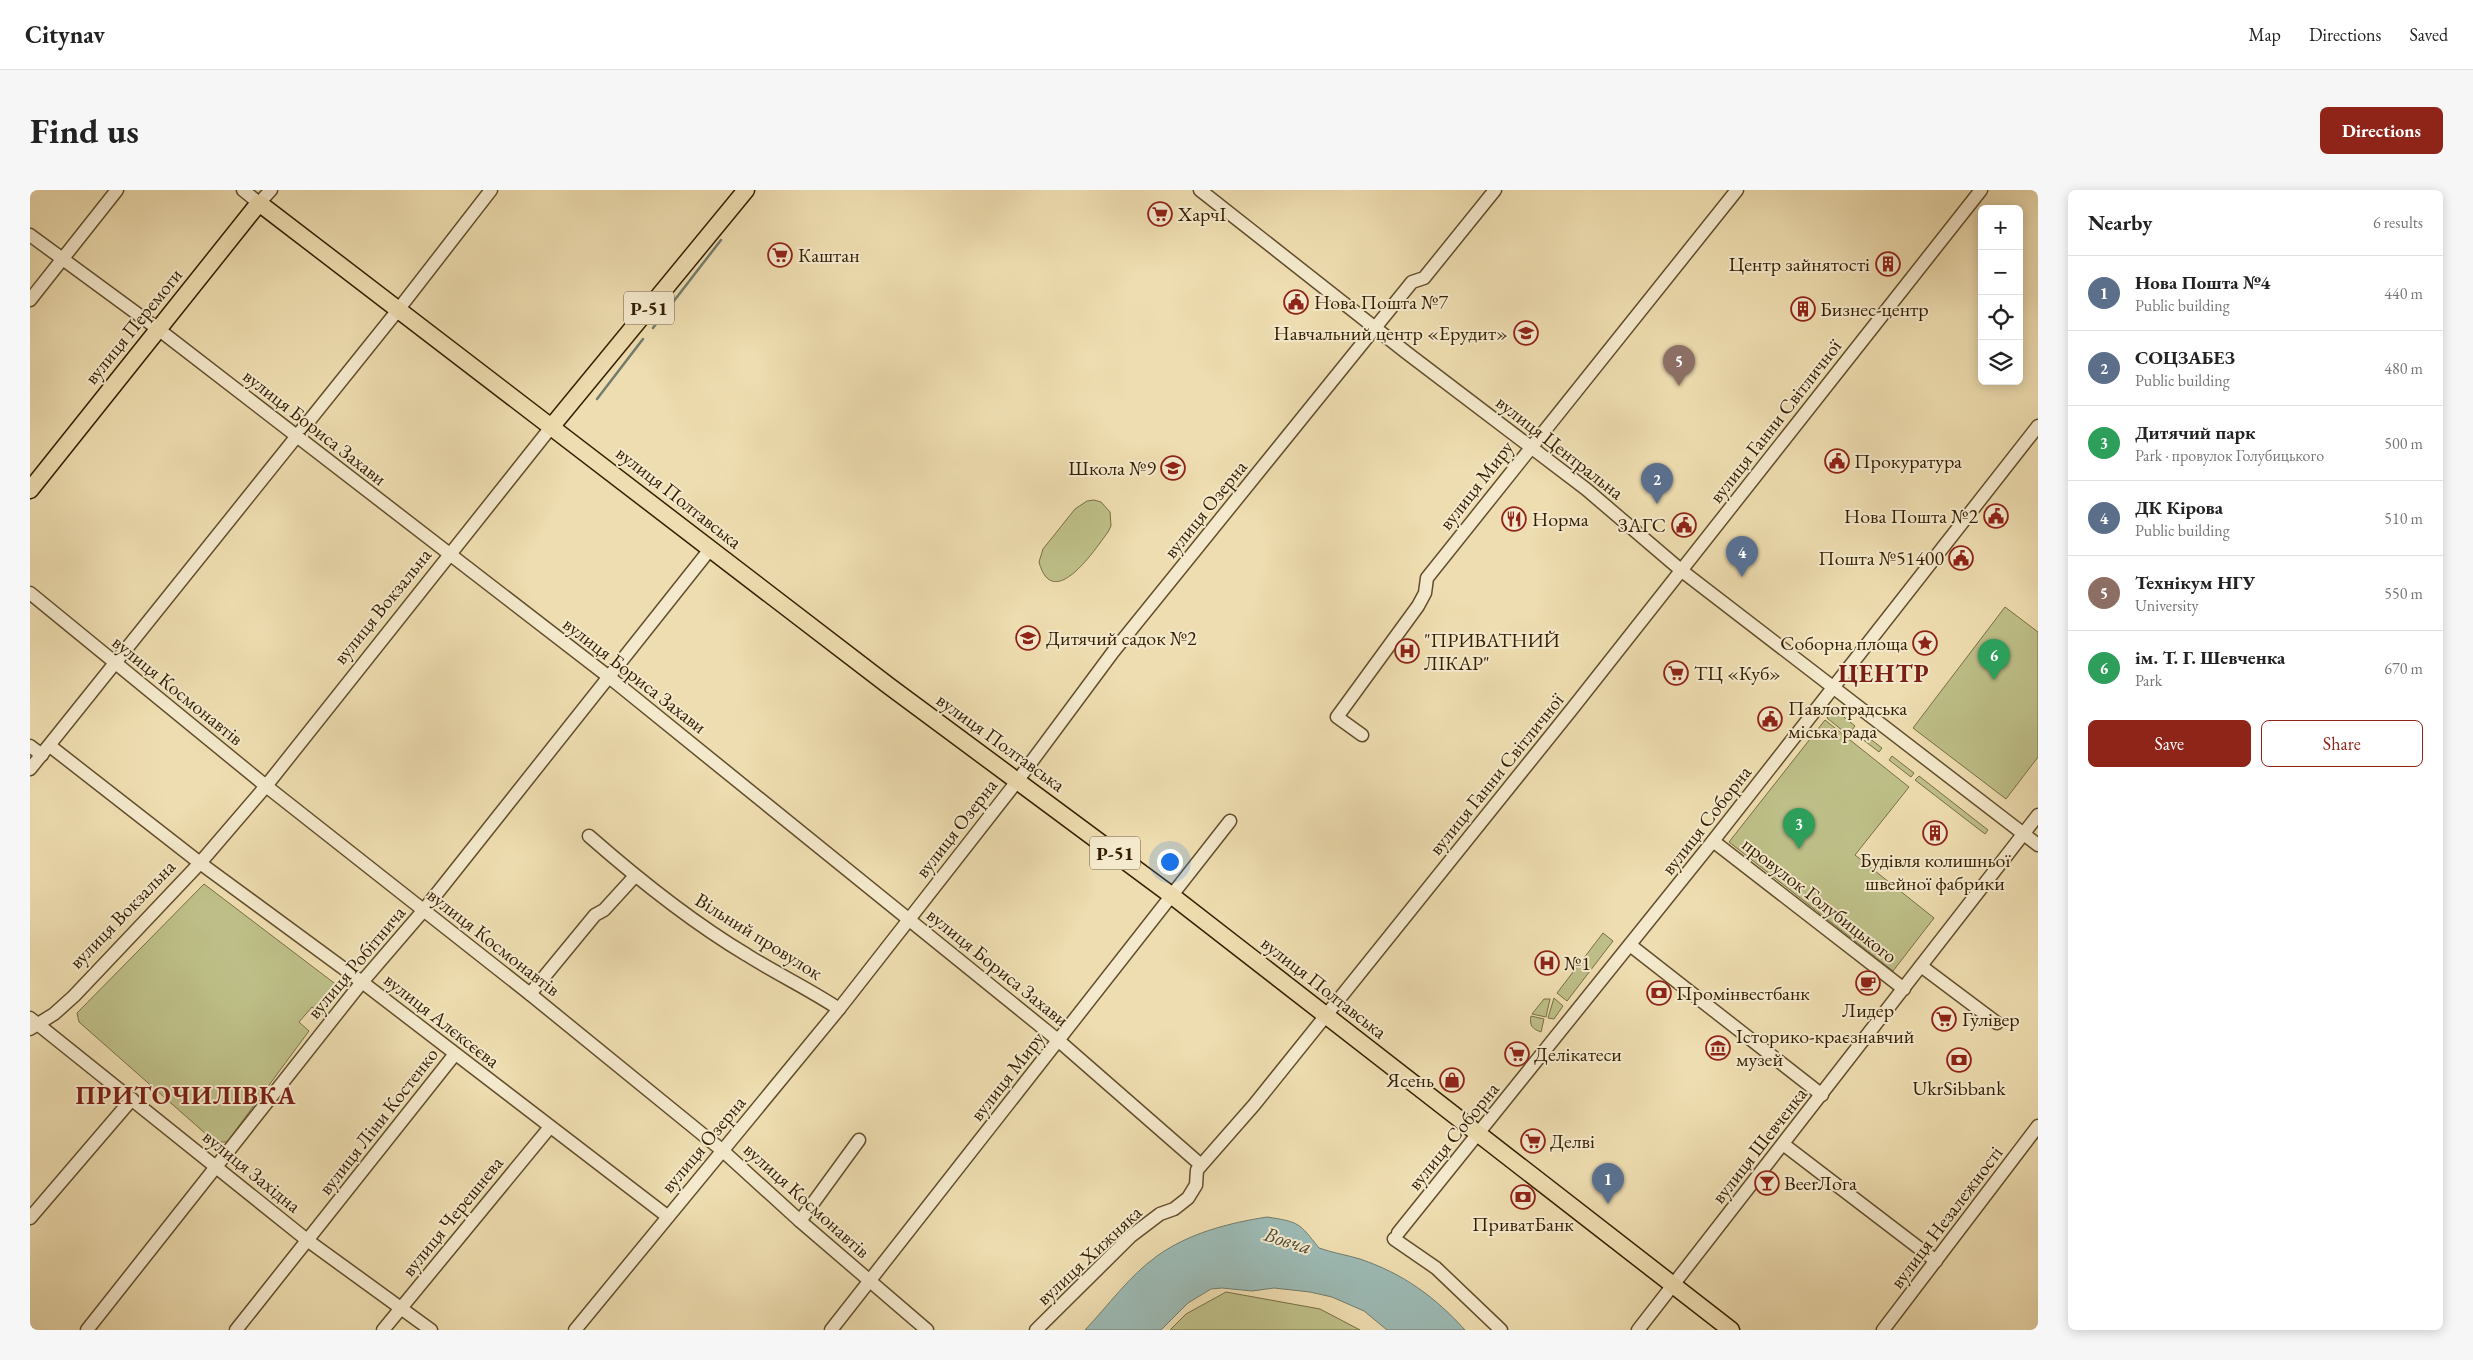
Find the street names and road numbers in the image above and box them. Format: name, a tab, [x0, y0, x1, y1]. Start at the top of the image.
street label: вулиця Перемоги	[78, 262, 188, 390]
road number: Р-51	[624, 292, 674, 324]
street label: вулиця Ганни Світличної	[1703, 333, 1848, 508]
street label: вулиця Бориса Захави	[238, 363, 393, 492]
street label: вулиця Центральна	[1491, 389, 1629, 505]
street label: вулиця Миру	[1433, 435, 1519, 535]
street label: вулиця Полтавська	[611, 440, 747, 554]
street label: вулиця Озерна	[1157, 454, 1253, 564]
street label: вулиця Вокзальна	[327, 543, 437, 669]
street label: вулиця Бориса Захави	[558, 611, 713, 740]
street label: вулиця Космонавтів	[107, 629, 249, 751]
street label: вулиця Полтавська	[931, 687, 1071, 797]
street label: вулиця Ганни Світличної	[1423, 687, 1570, 860]
street label: вулиця Соборна	[1655, 760, 1757, 880]
street label: вулиця Озерна	[909, 773, 1003, 883]
street label: провулок Голубицького	[1737, 831, 1903, 969]
road number: Р-51	[1090, 836, 1140, 870]
street label: вулиця Вокзальна	[63, 854, 181, 974]
street label: вулиця Космонавтів	[422, 882, 566, 1002]
street label: Вільний провулок	[690, 886, 828, 986]
street label: вулиця Робітнича	[301, 900, 411, 1024]
street label: вулиця Бориса Захави	[922, 902, 1075, 1033]
street label: вулиця Полтавська	[1256, 930, 1392, 1044]
street label: вулиця Алєксєєва	[379, 967, 505, 1073]
street label: вулиця Миру	[964, 1026, 1050, 1126]
street label: вулиця Ліни Костенко	[312, 1042, 444, 1200]
street label: вулиця Соборна	[1401, 1076, 1505, 1196]
street label: вулиця Шевченка	[1705, 1081, 1813, 1209]
street label: вулиця Озерна	[655, 1090, 751, 1198]
street label: вулиця Західна	[198, 1123, 306, 1219]
street label: вулиця Космонавтів	[738, 1136, 876, 1264]
street label: вулиця Незалежності	[1884, 1140, 2008, 1294]
street label: вулиця Черешнева	[395, 1150, 509, 1282]
street label: вулиця Хижняка	[1031, 1199, 1147, 1311]

